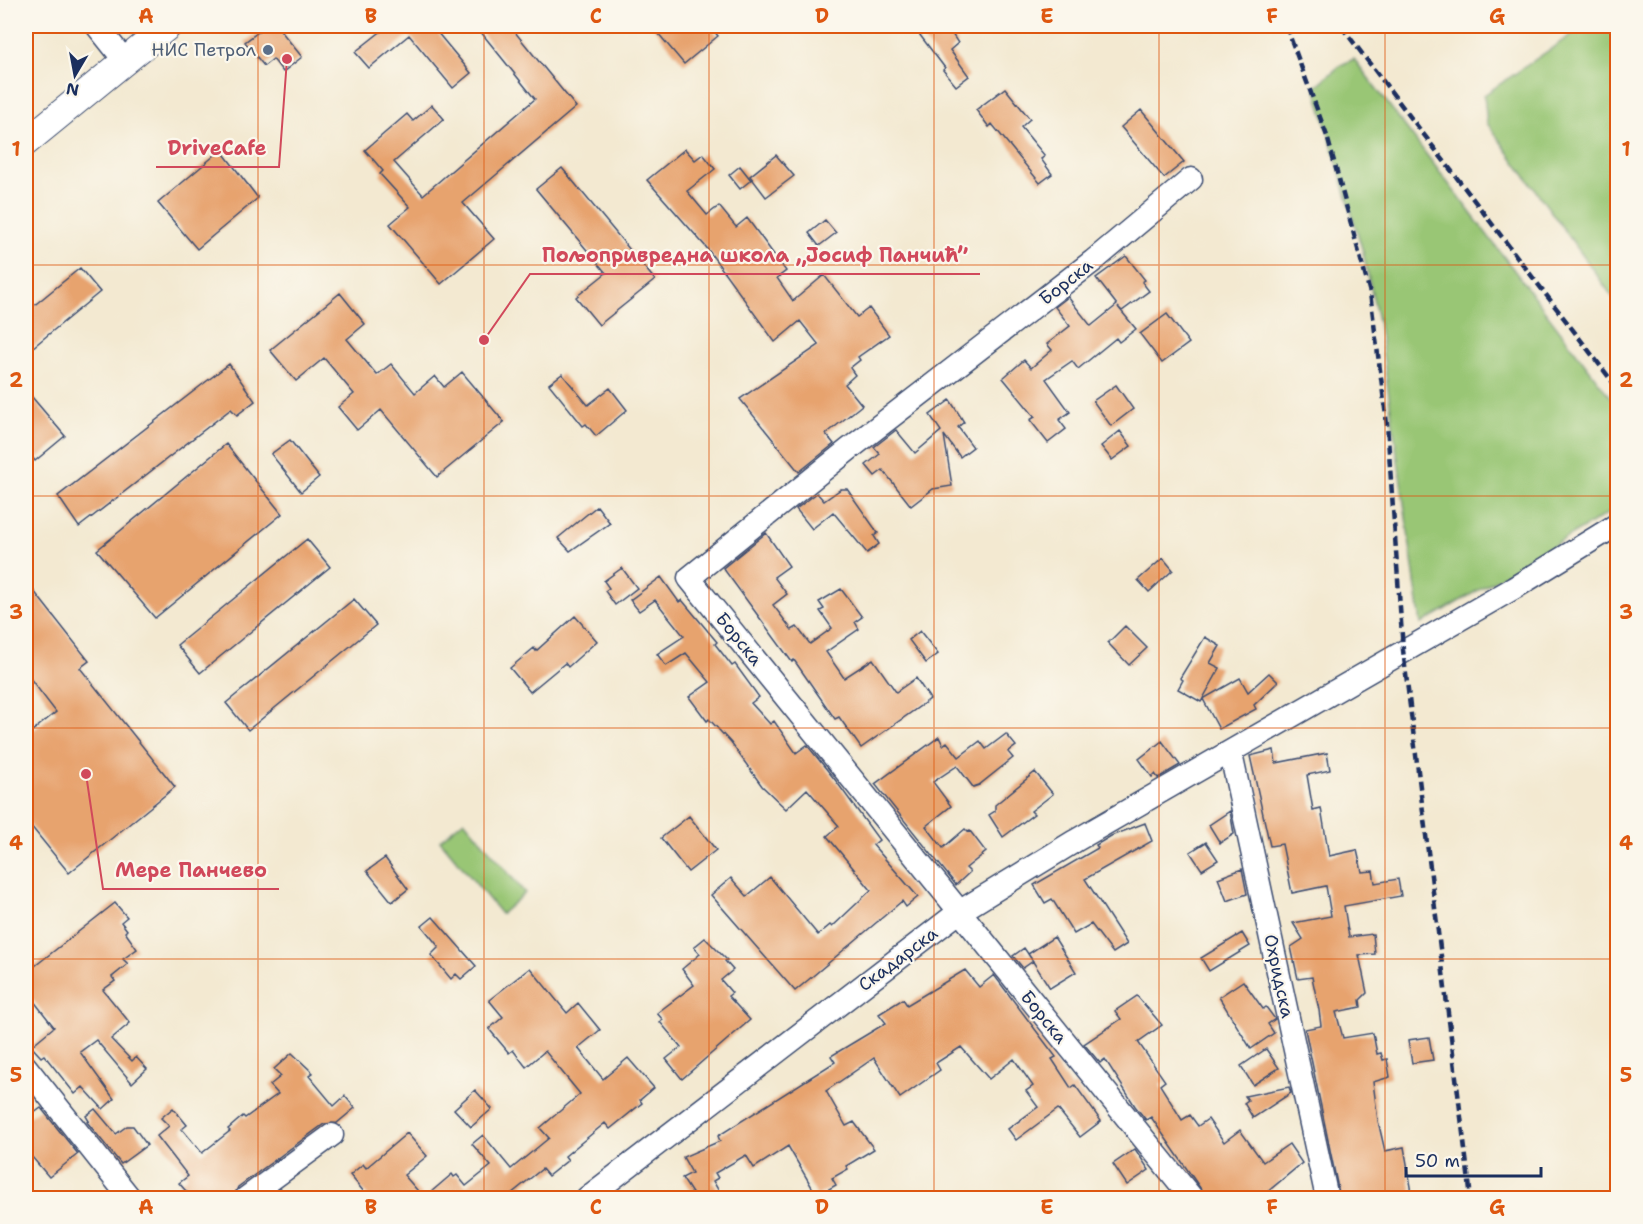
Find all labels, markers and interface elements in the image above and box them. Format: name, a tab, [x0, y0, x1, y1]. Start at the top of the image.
text: A	[138, 3, 154, 29]
text: B	[365, 3, 377, 29]
text: C	[590, 3, 602, 29]
text: D	[815, 3, 829, 29]
text: E	[1040, 3, 1054, 29]
text: F	[1266, 3, 1278, 29]
text: G	[1489, 3, 1505, 29]
place label: НИС Петрол	[151, 38, 256, 62]
marker: НИС Петрол	[261, 43, 275, 57]
north arrow	[45, 45, 105, 105]
text: N	[64, 78, 81, 101]
callout: DriveCafe	[156, 129, 279, 167]
text: DriveCafe	[167, 135, 267, 161]
text: 1	[11, 136, 21, 162]
text: 1	[1621, 136, 1631, 162]
callout: Пољопривредна школа „Јосиф Панчић”	[530, 236, 980, 274]
text: Пољопривредна школа „Јосиф Панчић”	[542, 242, 968, 268]
street label: Борска	[1034, 253, 1098, 311]
text: 2	[9, 367, 23, 393]
text: 2	[1619, 367, 1633, 393]
text: 3	[9, 599, 23, 625]
text: 3	[1619, 599, 1633, 625]
street label: Борска	[710, 607, 768, 671]
text: 4	[9, 830, 23, 856]
text: 4	[1619, 830, 1633, 856]
callout: Мере Панчево	[103, 851, 279, 889]
text: Мере Панчево	[115, 857, 267, 883]
street label: Скадарска	[853, 921, 943, 997]
street label: Охридска	[1258, 932, 1300, 1020]
street label: Борска	[1015, 985, 1073, 1049]
text: 5	[10, 1062, 22, 1088]
text: 5	[1620, 1062, 1632, 1088]
scale bar	[1406, 1140, 1541, 1178]
text: 50 m	[1415, 1149, 1460, 1173]
text: A	[138, 1194, 154, 1220]
text: B	[365, 1194, 377, 1220]
text: C	[590, 1194, 602, 1220]
text: D	[815, 1194, 829, 1220]
text: E	[1040, 1194, 1054, 1220]
text: F	[1266, 1194, 1278, 1220]
text: G	[1489, 1194, 1505, 1220]

